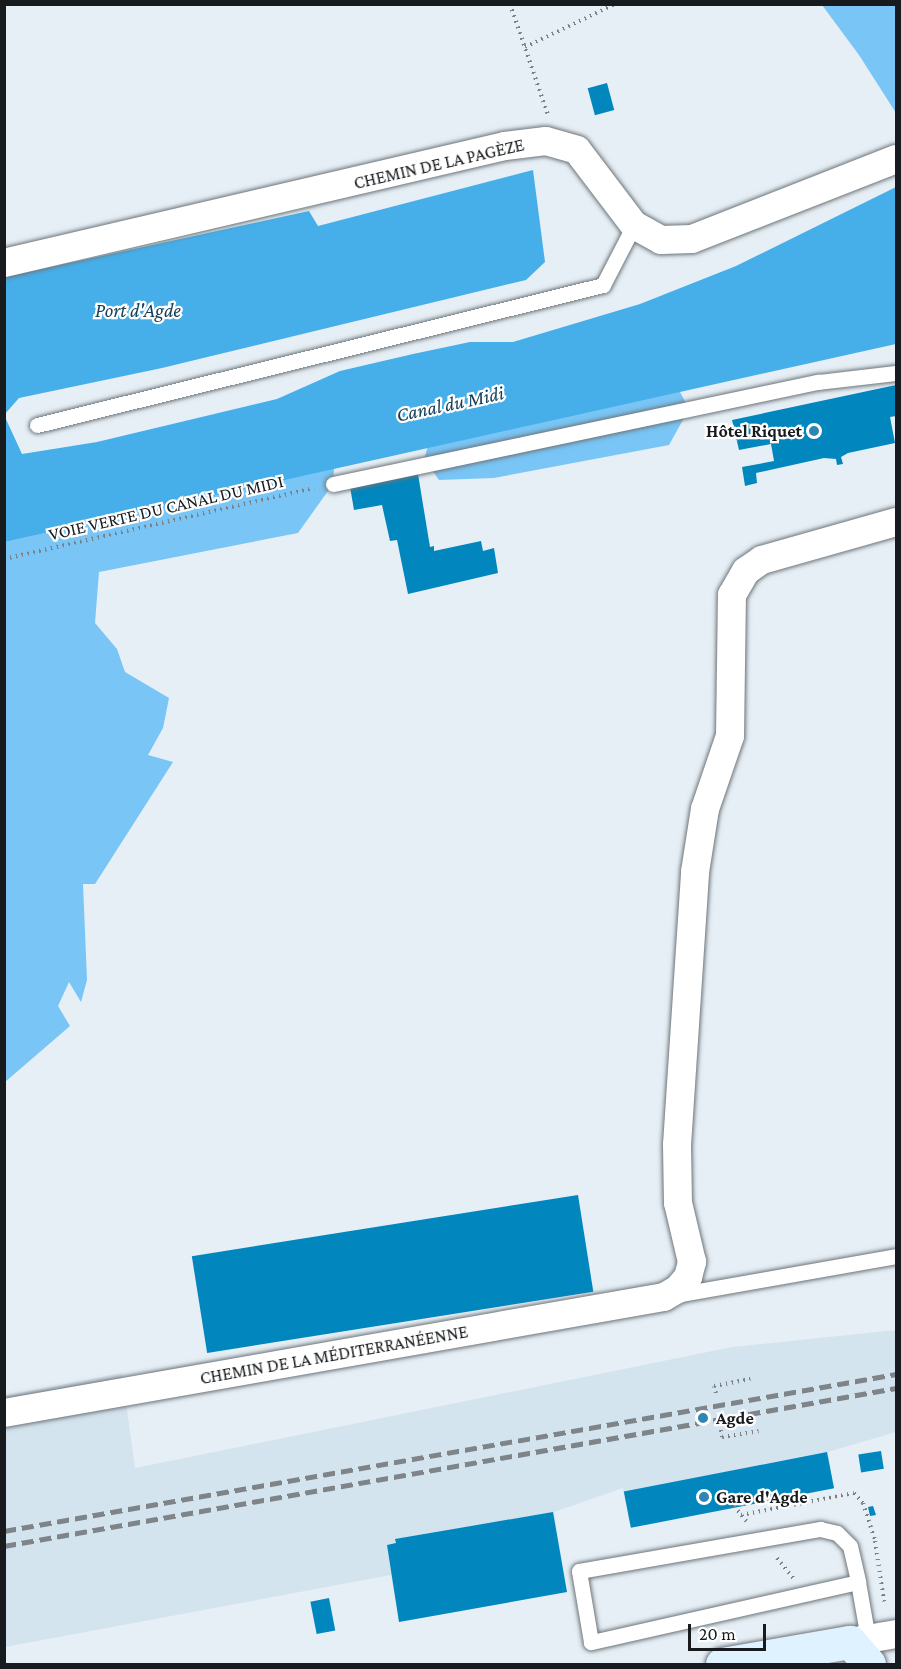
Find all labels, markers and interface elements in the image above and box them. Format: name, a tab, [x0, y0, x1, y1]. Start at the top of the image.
street label: CHEMIN DE LA PAGÈZE	[352, 134, 526, 194]
water label: Port d'Agde	[95, 298, 181, 322]
water label: Canal du Midi	[394, 381, 506, 427]
place label: Hôtel Riquet	[706, 420, 802, 442]
marker: Hôtel Riquet	[807, 424, 821, 438]
street label: VOIE VERTE DU CANAL DU MIDI	[47, 470, 285, 546]
street label: CHEMIN DE LA MÉDITERRANÉENNE	[198, 1321, 470, 1389]
place label: Agde	[716, 1407, 754, 1429]
marker: Agde	[694, 1409, 712, 1427]
place label: Gare d'Agde	[716, 1486, 808, 1508]
marker: Gare d'Agde	[697, 1490, 711, 1504]
scale bar	[691, 1612, 769, 1650]
text: 20 m	[699, 1624, 736, 1644]

